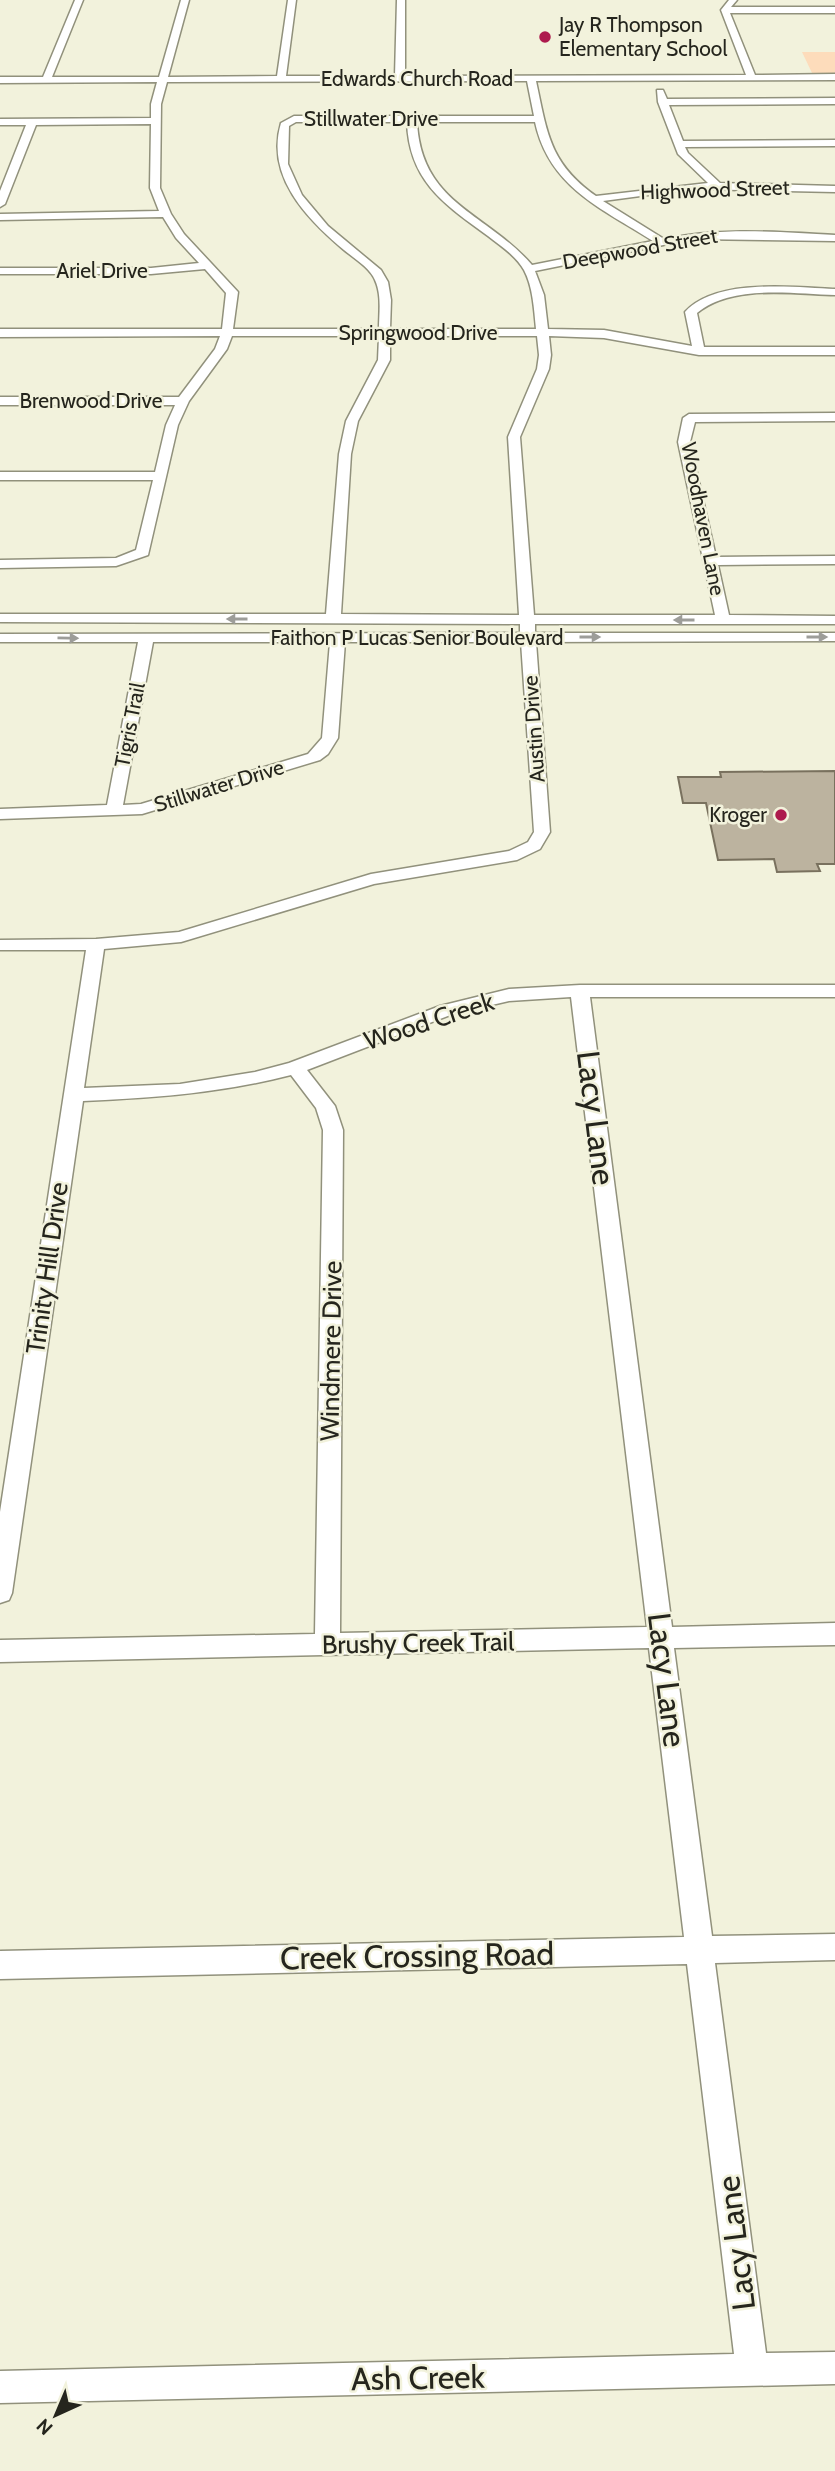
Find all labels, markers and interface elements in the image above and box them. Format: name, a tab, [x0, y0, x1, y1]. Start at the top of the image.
place label: Jay R Thompson Elementary School	[558, 12, 727, 61]
marker: Jay R Thompson Elementary School	[537, 29, 553, 45]
street label: Edwards Church Road	[321, 66, 513, 91]
street label: Stillwater Drive	[304, 106, 438, 131]
street label: Highwood Street	[640, 174, 790, 205]
street label: Deepwood Street	[561, 223, 719, 274]
street label: Ariel Drive	[56, 258, 148, 283]
street label: Springwood Drive	[339, 320, 498, 345]
street label: Brenwood Drive	[20, 388, 163, 413]
street label: Woodhaven Lane	[676, 440, 731, 598]
one-way arrow	[226, 613, 248, 625]
one-way arrow	[673, 614, 695, 626]
street label: Faithon P Lucas Senior Boulevard	[271, 625, 563, 650]
one-way arrow	[806, 631, 828, 643]
one-way arrow	[57, 632, 79, 644]
one-way arrow	[579, 632, 601, 643]
street label: Austin Drive	[517, 674, 550, 784]
street label: Tigris Trail	[109, 680, 150, 769]
street label: Stillwater Drive	[151, 754, 287, 817]
place label: Kroger	[709, 802, 767, 827]
marker: Kroger	[773, 807, 789, 823]
street label: Wood Creek	[360, 985, 498, 1057]
street label: Lacy Lane	[569, 1049, 624, 1187]
street label: Trinity Hill Drive	[19, 1180, 75, 1356]
street label: Windmere Drive	[313, 1261, 349, 1441]
street label: Lacy Lane	[640, 1611, 695, 1749]
street label: Brushy Creek Trail	[322, 1625, 514, 1661]
street label: Creek Crossing Road	[280, 1934, 554, 1977]
street label: Lacy Lane	[708, 2174, 763, 2312]
street label: Ash Creek	[351, 2357, 486, 2398]
north arrow	[21, 2380, 91, 2450]
text: N	[32, 2414, 57, 2440]

